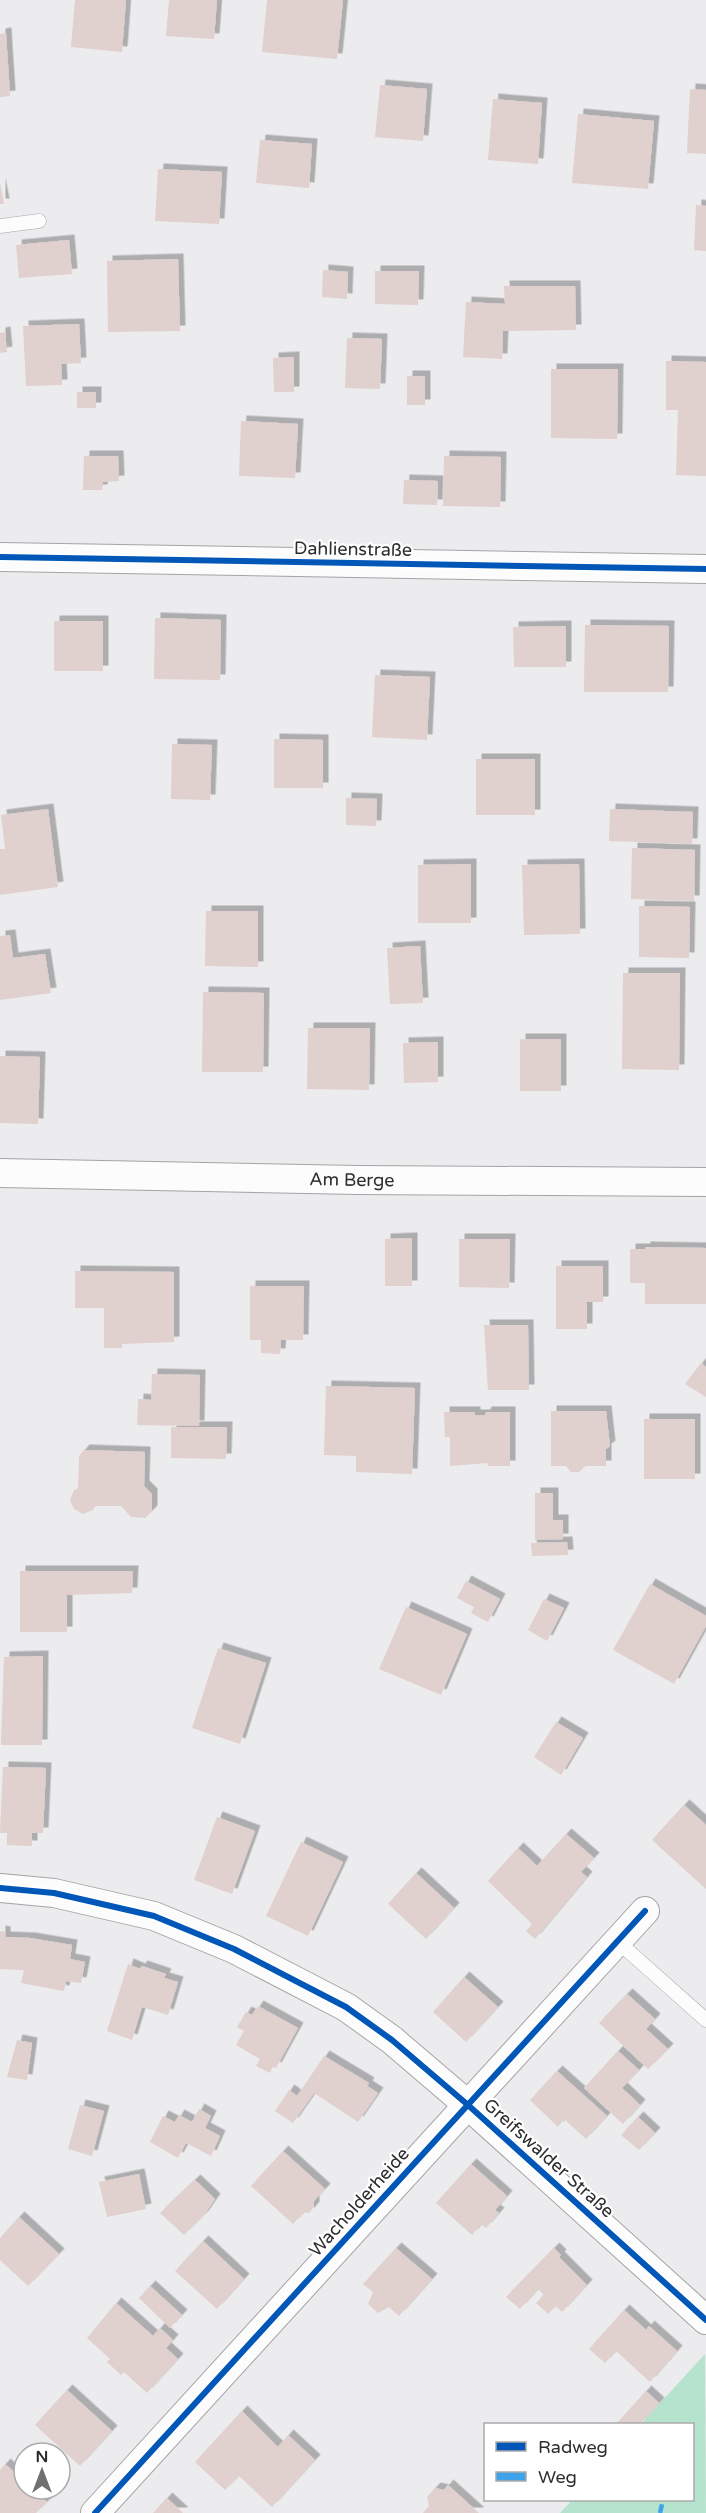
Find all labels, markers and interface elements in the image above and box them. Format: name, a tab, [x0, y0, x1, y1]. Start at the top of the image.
street label: Dahlienstraße	[294, 537, 412, 561]
street label: Am Berge	[309, 1168, 395, 1191]
street label: Greifswalder Straße	[479, 2094, 619, 2222]
street label: Wacholderheide	[304, 2143, 414, 2261]
legend	[484, 2423, 694, 2501]
text: Radweg	[538, 2436, 608, 2458]
north arrow	[12, 2441, 72, 2501]
text: N	[36, 2447, 48, 2467]
text: Weg	[538, 2466, 577, 2488]

